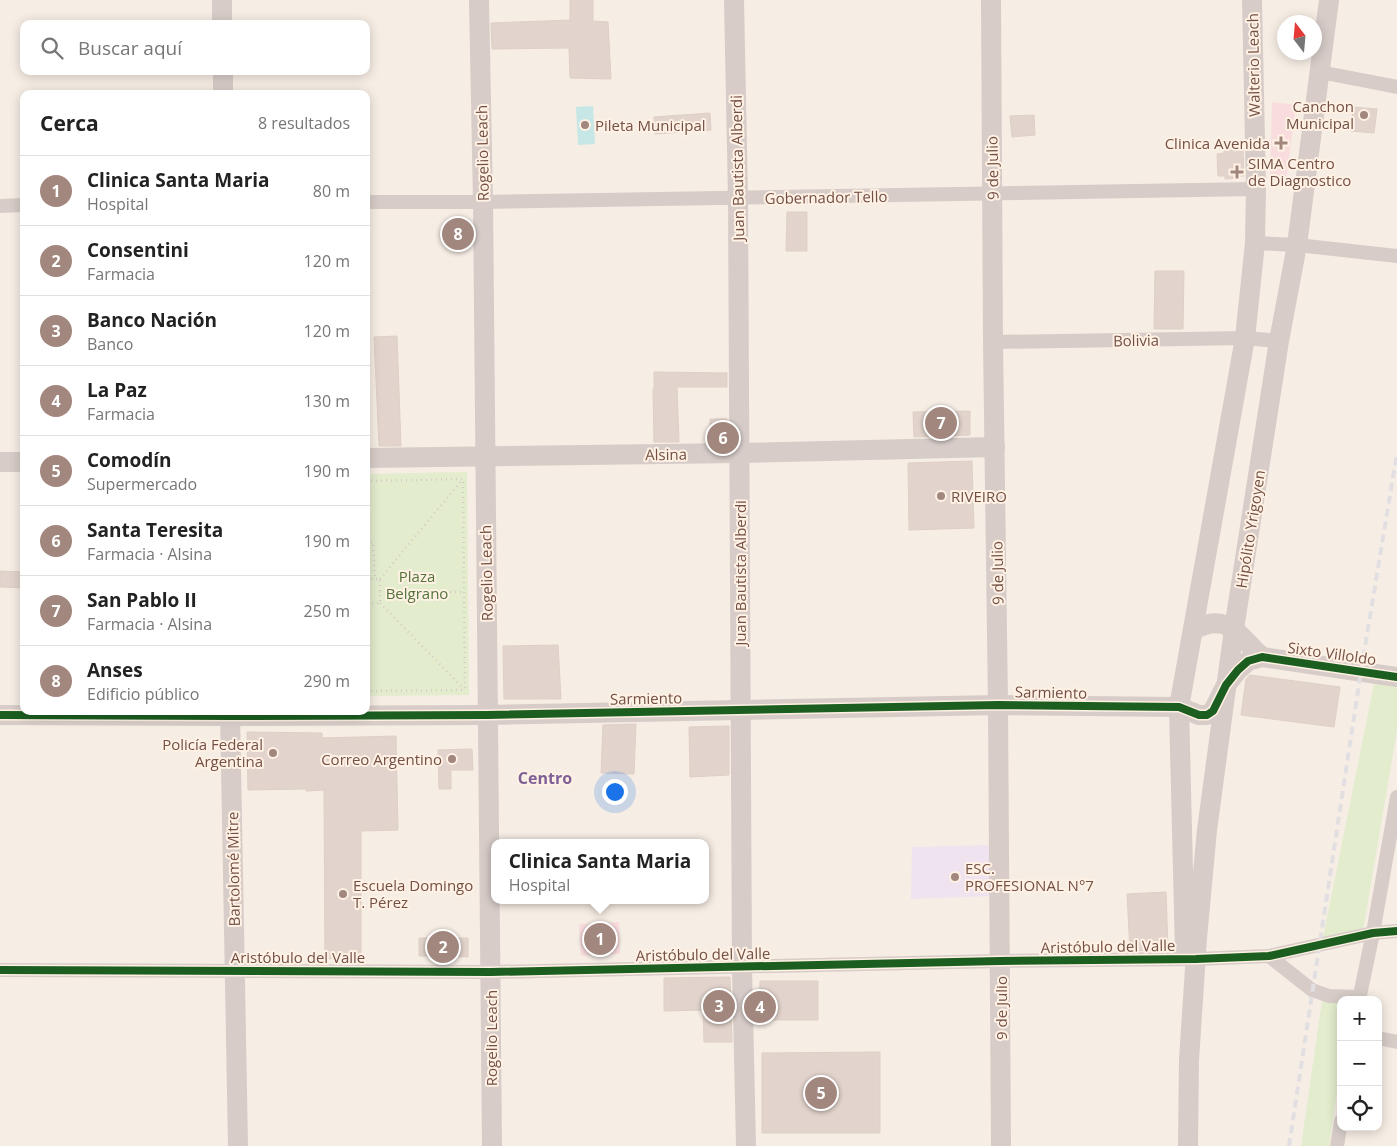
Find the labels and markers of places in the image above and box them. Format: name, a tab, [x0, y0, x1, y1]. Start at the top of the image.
place label: Canchon Municipal	[1286, 96, 1354, 133]
marker: Canchon Municipal	[1358, 109, 1370, 121]
place label: Pileta Municipal	[595, 115, 706, 135]
marker: Pileta Municipal	[579, 119, 591, 131]
place label: Clinica Avenida	[1165, 133, 1270, 153]
marker: Clinica Avenida	[1274, 136, 1288, 150]
place label: SIMA Centro de Diagnostico	[1248, 153, 1351, 190]
marker: SIMA Centro de Diagnostico	[1230, 165, 1244, 179]
pin: 8	[442, 215, 474, 253]
pin: 7	[925, 404, 957, 442]
pin: 6	[707, 419, 739, 457]
place label: RIVEIRO	[951, 486, 1007, 506]
marker: RIVEIRO	[935, 490, 947, 502]
place label: Policía Federal Argentina	[162, 734, 263, 771]
marker: Policía Federal Argentina	[267, 747, 279, 759]
place label: Correo Argentino	[321, 749, 442, 769]
marker: Correo Argentino	[446, 753, 458, 765]
place label: ESC. PROFESIONAL N°7	[965, 858, 1094, 895]
marker: ESC. PROFESIONAL N°7	[949, 871, 961, 883]
place label: Escuela Domingo T. Pérez	[353, 875, 473, 912]
marker: Escuela Domingo T. Pérez	[337, 888, 349, 900]
pin: 1	[584, 920, 616, 958]
pin: 2	[427, 928, 459, 966]
pin: 3	[703, 987, 735, 1025]
pin: 4	[744, 988, 776, 1026]
pin: 5	[805, 1074, 837, 1112]

